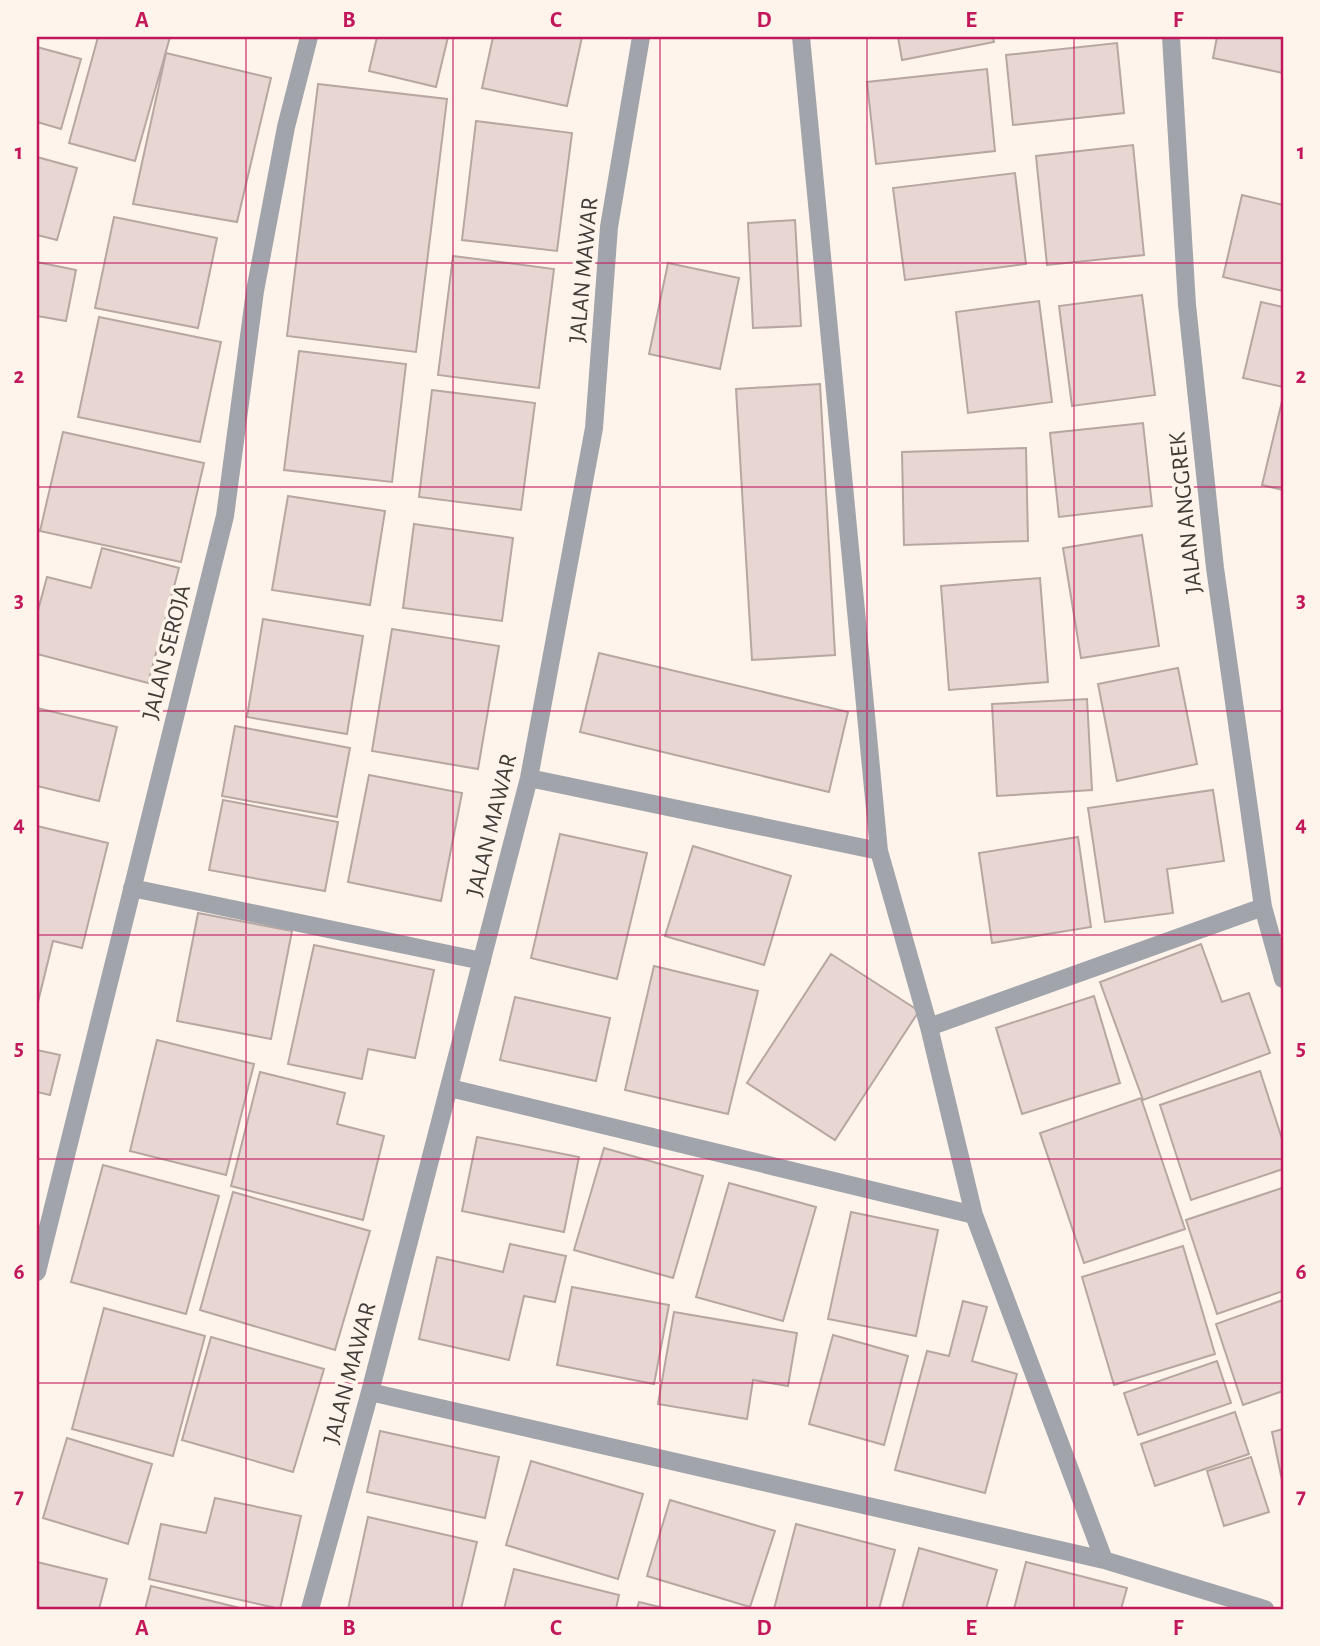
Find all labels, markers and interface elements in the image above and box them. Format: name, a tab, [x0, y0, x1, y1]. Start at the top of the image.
text: A	[135, 9, 149, 32]
text: B	[342, 9, 356, 32]
text: C	[550, 9, 562, 32]
text: D	[756, 9, 772, 32]
text: E	[965, 9, 977, 32]
text: F	[1173, 9, 1184, 32]
text: 1	[15, 141, 23, 164]
text: 1	[1297, 141, 1305, 164]
street label: JALAN MAWAR	[566, 196, 602, 344]
text: 2	[14, 365, 25, 388]
text: 2	[1296, 365, 1307, 388]
street label: JALAN ANGGREK	[1165, 430, 1206, 595]
street label: JALAN SEROJA	[139, 582, 195, 722]
text: 3	[14, 589, 24, 612]
text: 3	[1296, 589, 1306, 612]
street label: JALAN MAWAR	[463, 752, 521, 899]
text: 4	[13, 813, 25, 836]
text: 4	[1295, 813, 1307, 836]
text: 5	[14, 1037, 24, 1060]
text: 5	[1296, 1037, 1306, 1060]
text: 6	[13, 1261, 25, 1284]
text: 6	[1295, 1261, 1307, 1284]
street label: JALAN MAWAR	[319, 1300, 380, 1447]
text: 7	[14, 1485, 24, 1508]
text: 7	[1296, 1485, 1306, 1508]
text: A	[135, 1617, 149, 1640]
text: B	[342, 1617, 356, 1640]
text: C	[550, 1617, 562, 1640]
text: D	[756, 1617, 772, 1640]
text: E	[965, 1617, 977, 1640]
text: F	[1173, 1617, 1184, 1640]

